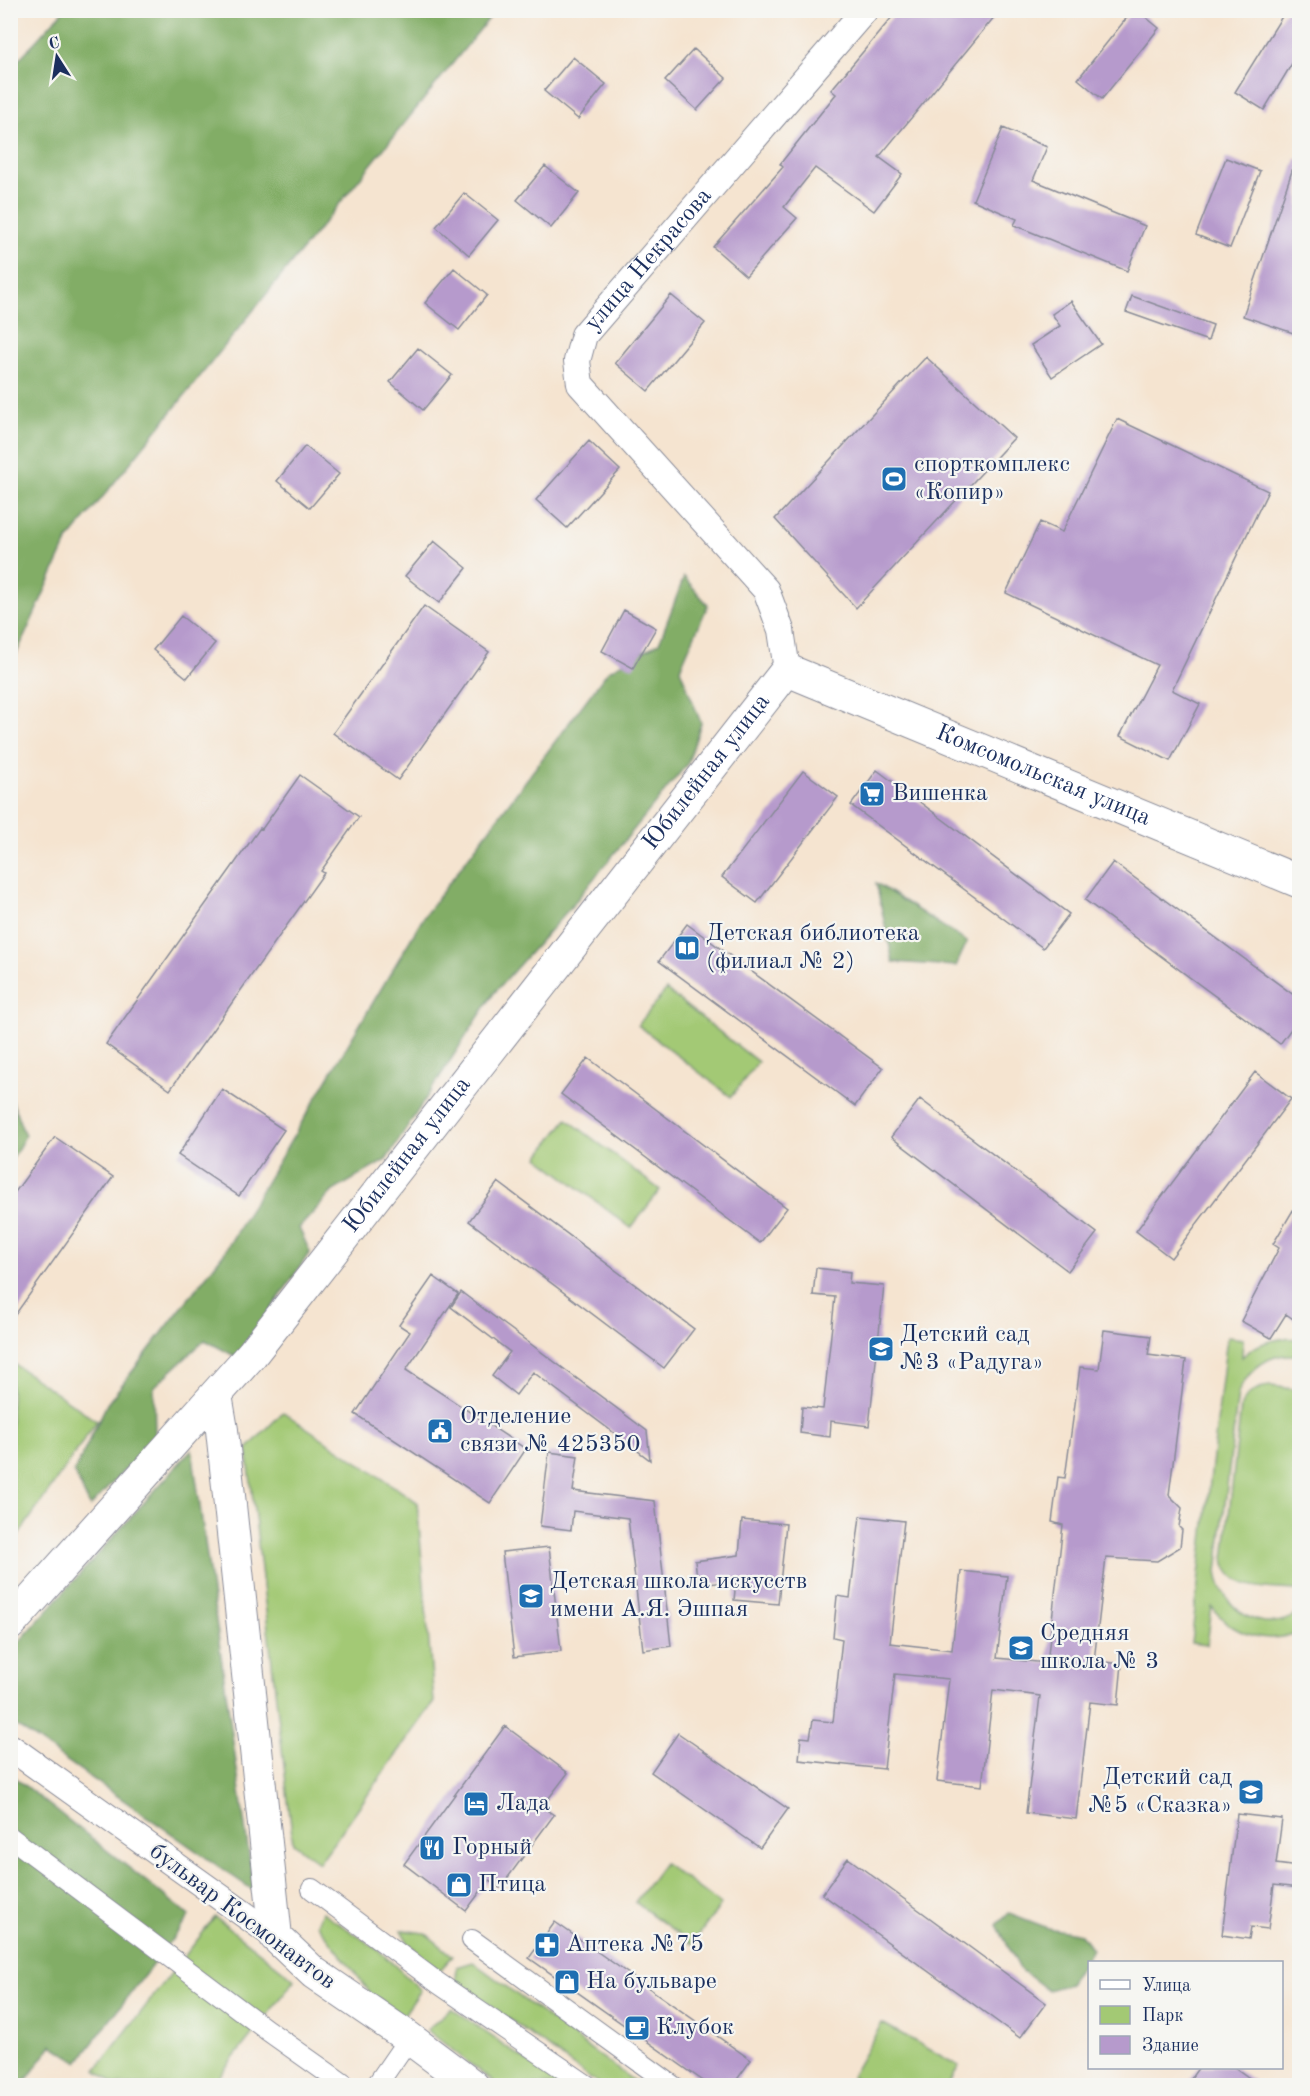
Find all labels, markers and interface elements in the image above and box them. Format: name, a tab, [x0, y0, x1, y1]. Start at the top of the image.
north arrow	[27, 27, 87, 87]
text: С	[47, 35, 61, 53]
street label: улица Некрасова	[581, 184, 717, 336]
place label: спорткомплекс «Копир»	[914, 453, 1070, 505]
sports icon: спорткомплекс «Копир»	[879, 464, 909, 494]
street label: Юбилейная улица	[639, 690, 775, 855]
street label: Комсомольская улица	[932, 721, 1154, 831]
supermarket icon: Вишенка	[857, 779, 887, 809]
place label: Вишенка	[892, 782, 988, 806]
place label: Детская библиотека (филиал № 2)	[706, 922, 920, 974]
library icon: Детская библиотека (филиал № 2)	[672, 933, 702, 963]
street label: Юбилейная улица	[339, 1073, 476, 1238]
place label: Детский сад №3 «Радуга»	[900, 1323, 1044, 1375]
school or university icon: Детский сад №3 «Радуга»	[866, 1334, 896, 1364]
place label: Отделение связи № 425350	[460, 1405, 640, 1457]
public building icon: Отделение связи № 425350	[425, 1416, 455, 1446]
place label: Детская школа искусств имени А.Я. Эшпая	[550, 1570, 807, 1622]
school or university icon: Детская школа искусств имени А.Я. Эшпая	[516, 1581, 546, 1611]
place label: Средняя школа № 3	[1040, 1622, 1159, 1674]
school or university icon: Средняя школа № 3	[1006, 1633, 1036, 1663]
place label: Детский сад №5 «Сказка»	[1088, 1766, 1232, 1818]
school or university icon: Детский сад №5 «Сказка»	[1236, 1777, 1266, 1807]
hotel icon: Лада	[461, 1789, 491, 1819]
place label: Лада	[496, 1792, 550, 1816]
restaurant icon: Горный	[417, 1833, 447, 1863]
place label: Горный	[452, 1836, 532, 1860]
street label: бульвар Космонавтов	[145, 1839, 339, 1995]
shop icon: Птица	[444, 1870, 474, 1900]
place label: Птица	[478, 1873, 546, 1897]
pharmacy icon: Аптека №75	[532, 1930, 562, 1960]
place label: Аптека №75	[566, 1933, 704, 1957]
legend	[1088, 1961, 1283, 2069]
shop icon: На бульваре	[552, 1967, 582, 1997]
place label: На бульваре	[586, 1970, 717, 1994]
text: Улица	[1142, 1977, 1191, 1995]
text: Парк	[1142, 2007, 1183, 2025]
cafe icon: Клубок	[622, 2013, 652, 2043]
place label: Клубок	[656, 2016, 734, 2040]
text: Здание	[1142, 2037, 1199, 2055]

